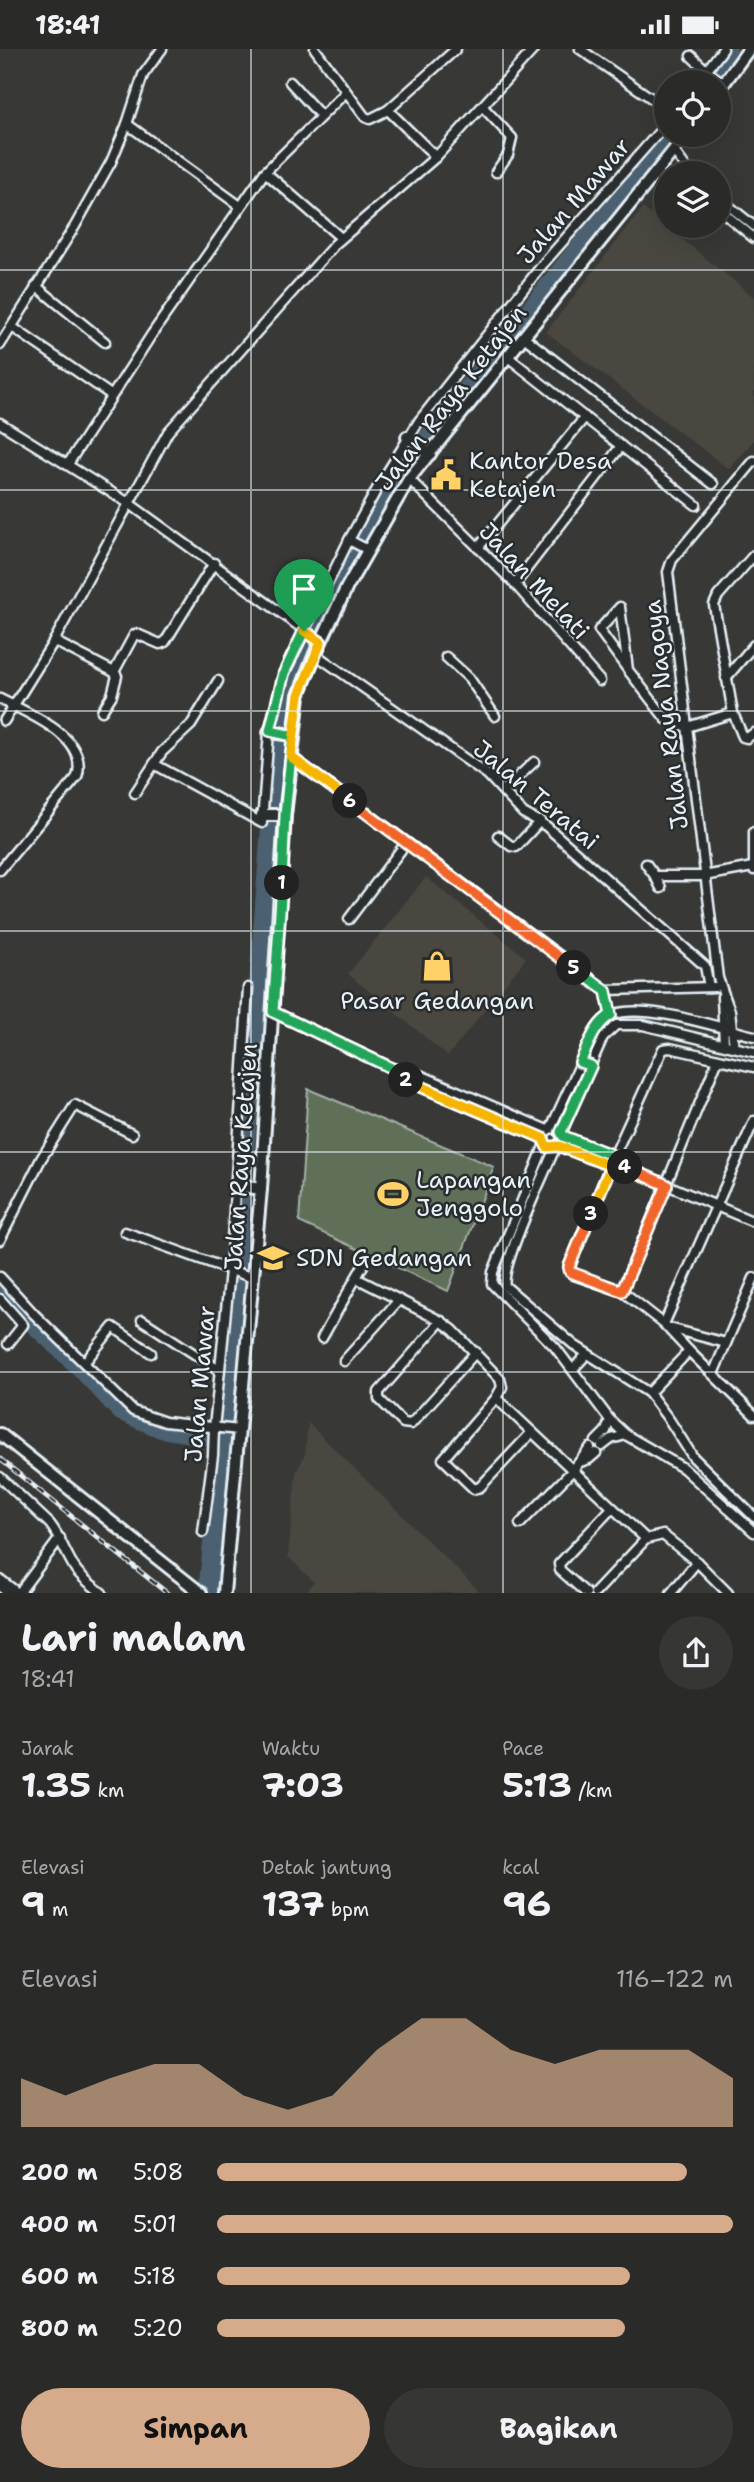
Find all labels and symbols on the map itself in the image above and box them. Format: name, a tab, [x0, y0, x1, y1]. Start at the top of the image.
street label: Jalan Mawar	[510, 131, 638, 271]
street label: Jalan Raya Ketajen	[368, 298, 534, 498]
place label: Kantor Desa Ketajen	[469, 445, 612, 505]
public building icon: Kantor Desa Ketajen	[429, 458, 463, 492]
street label: Jalan Melati	[472, 516, 596, 646]
pin	[274, 559, 334, 631]
street label: Jalan Raya Nagoya	[636, 598, 696, 832]
street label: Jalan Teratai	[466, 733, 606, 857]
pin: 6	[332, 783, 368, 819]
pin: 1	[264, 865, 300, 901]
shop icon: Pasar Gedangan	[420, 949, 454, 983]
pin: 5	[556, 951, 592, 985]
place label: Pasar Gedangan	[340, 985, 534, 1017]
street label: Jalan Raya Ketajen	[217, 1042, 265, 1272]
pin: 2	[388, 1063, 424, 1097]
pin: 4	[608, 1149, 642, 1185]
place label: Lapangan Jenggolo	[416, 1164, 531, 1224]
sports icon: Lapangan Jenggolo	[376, 1177, 410, 1211]
pin: 3	[574, 1197, 608, 1231]
school or university icon: SDN Gedangan	[256, 1241, 290, 1275]
place label: SDN Gedangan	[296, 1242, 472, 1274]
street label: Jalan Mawar	[177, 1304, 223, 1464]

